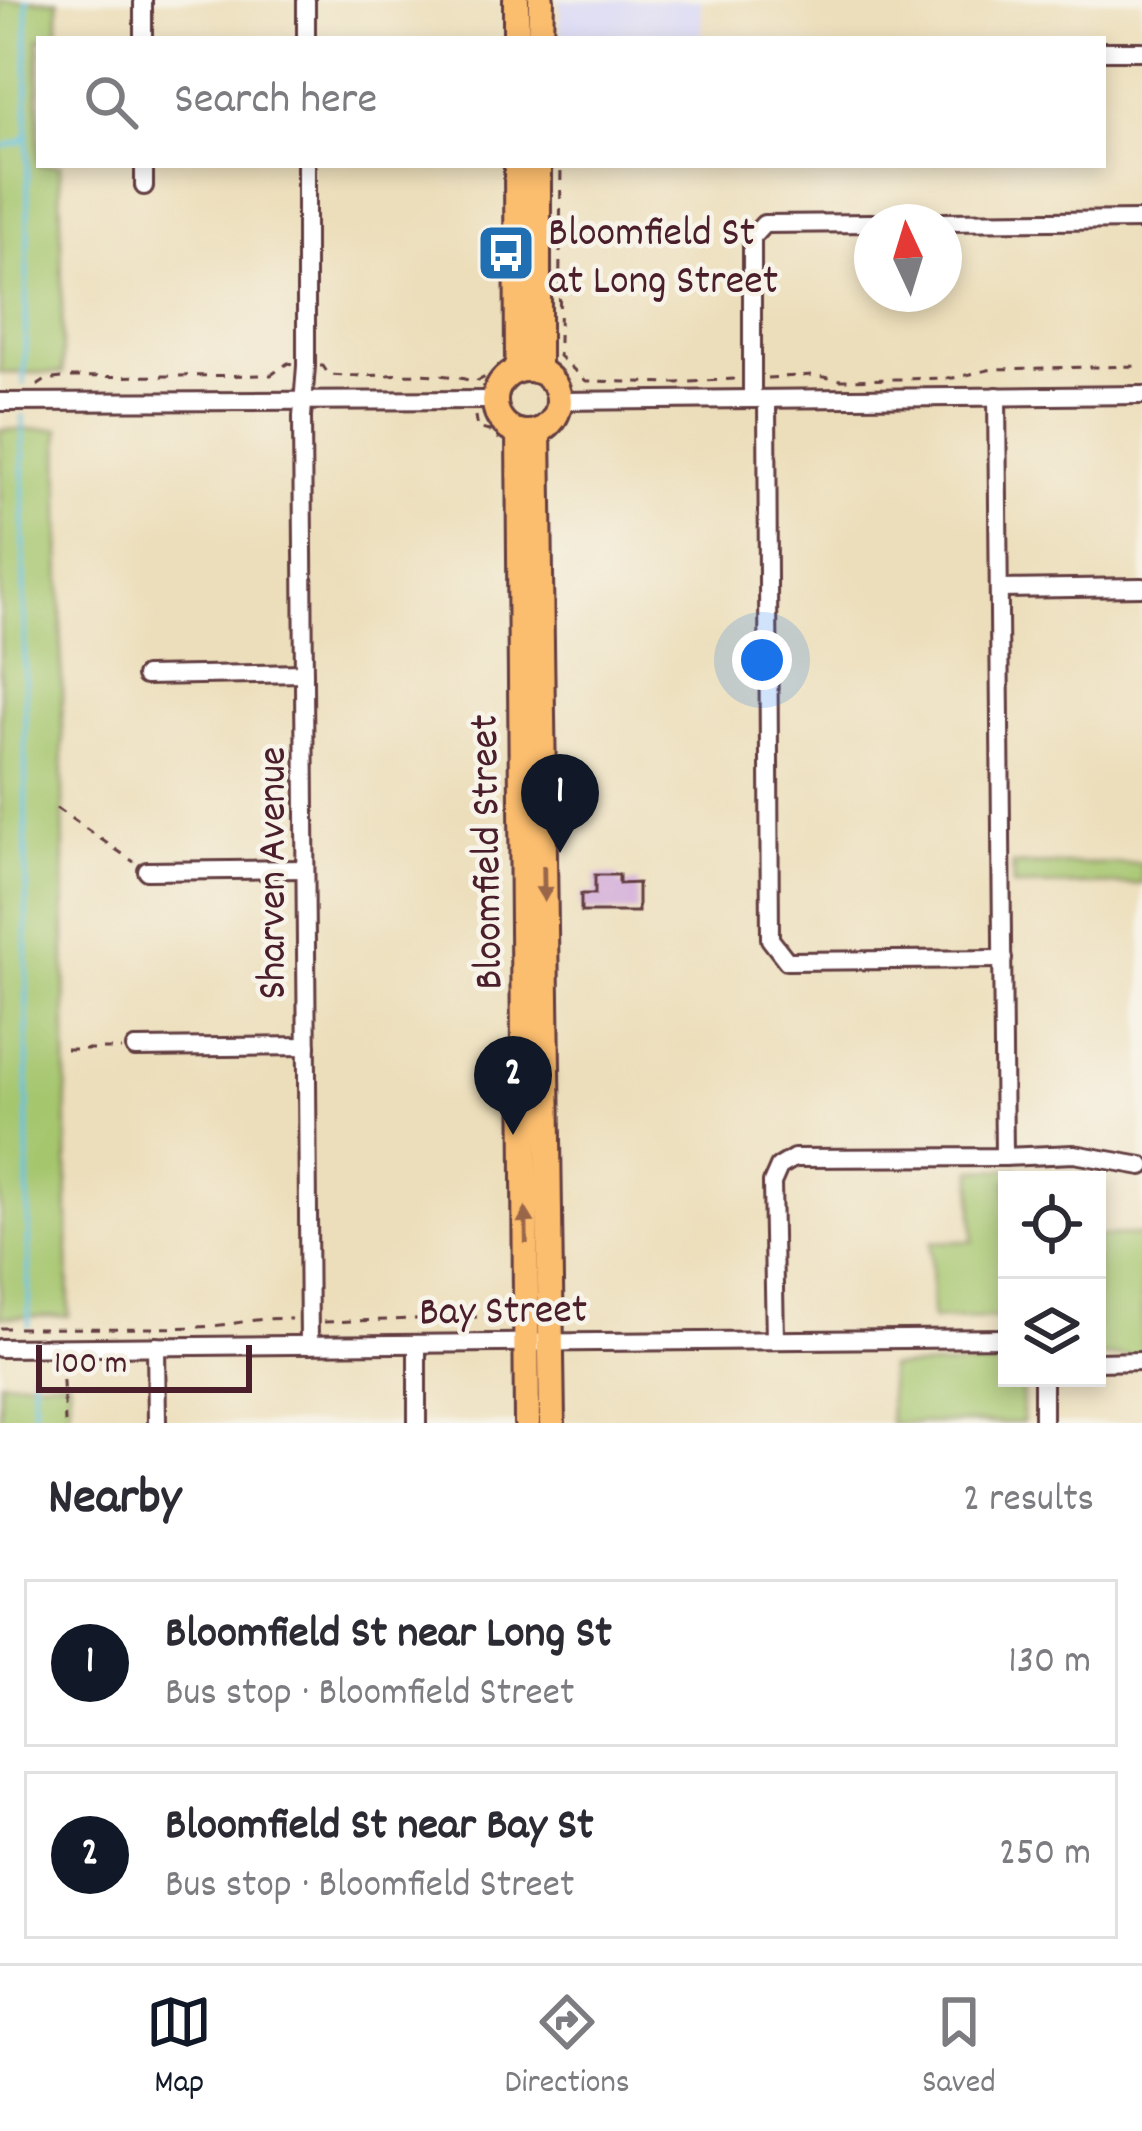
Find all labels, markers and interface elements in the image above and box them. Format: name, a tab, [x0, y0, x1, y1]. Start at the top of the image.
search box	[36, 36, 1106, 168]
icon: search	[78, 69, 144, 135]
text: Search here	[174, 70, 377, 134]
north arrow	[854, 204, 962, 312]
place label: Bloomfield St at Long Street	[548, 206, 778, 314]
bus stop icon: Bloomfield St at Long Street	[475, 222, 537, 284]
your location	[732, 630, 792, 690]
street label: Bloomfield Street	[458, 714, 522, 990]
street label: Sharven Avenue	[246, 747, 306, 999]
pin: 1	[521, 754, 599, 853]
one-way arrow	[535, 866, 554, 904]
pin: 2	[474, 1036, 552, 1135]
map controls	[998, 1171, 1106, 1387]
button: locate	[998, 1171, 1106, 1279]
one-way arrow	[516, 1206, 536, 1244]
button: layers	[998, 1279, 1106, 1387]
street label: Bay Street	[418, 1283, 588, 1345]
scale bar	[36, 1339, 252, 1392]
text: 100 m	[54, 1342, 127, 1389]
text: Nearby	[48, 1465, 181, 1537]
text: 2 results	[963, 1474, 1094, 1529]
text: Bloomfield St near Long St	[165, 1604, 612, 1668]
text: 1	[86, 1636, 94, 1691]
text: 130 m	[1008, 1636, 1091, 1691]
text: Bus stop · Bloomfield Street	[165, 1668, 574, 1723]
text: Bloomfield St near Bay St	[165, 1796, 594, 1860]
text: 2	[81, 1828, 99, 1883]
text: 250 m	[999, 1828, 1091, 1883]
text: Bus stop · Bloomfield Street	[165, 1860, 574, 1915]
tab: Map	[146, 1989, 212, 2108]
tab: Directions	[505, 1989, 630, 2108]
tab: Saved	[922, 1989, 996, 2108]

